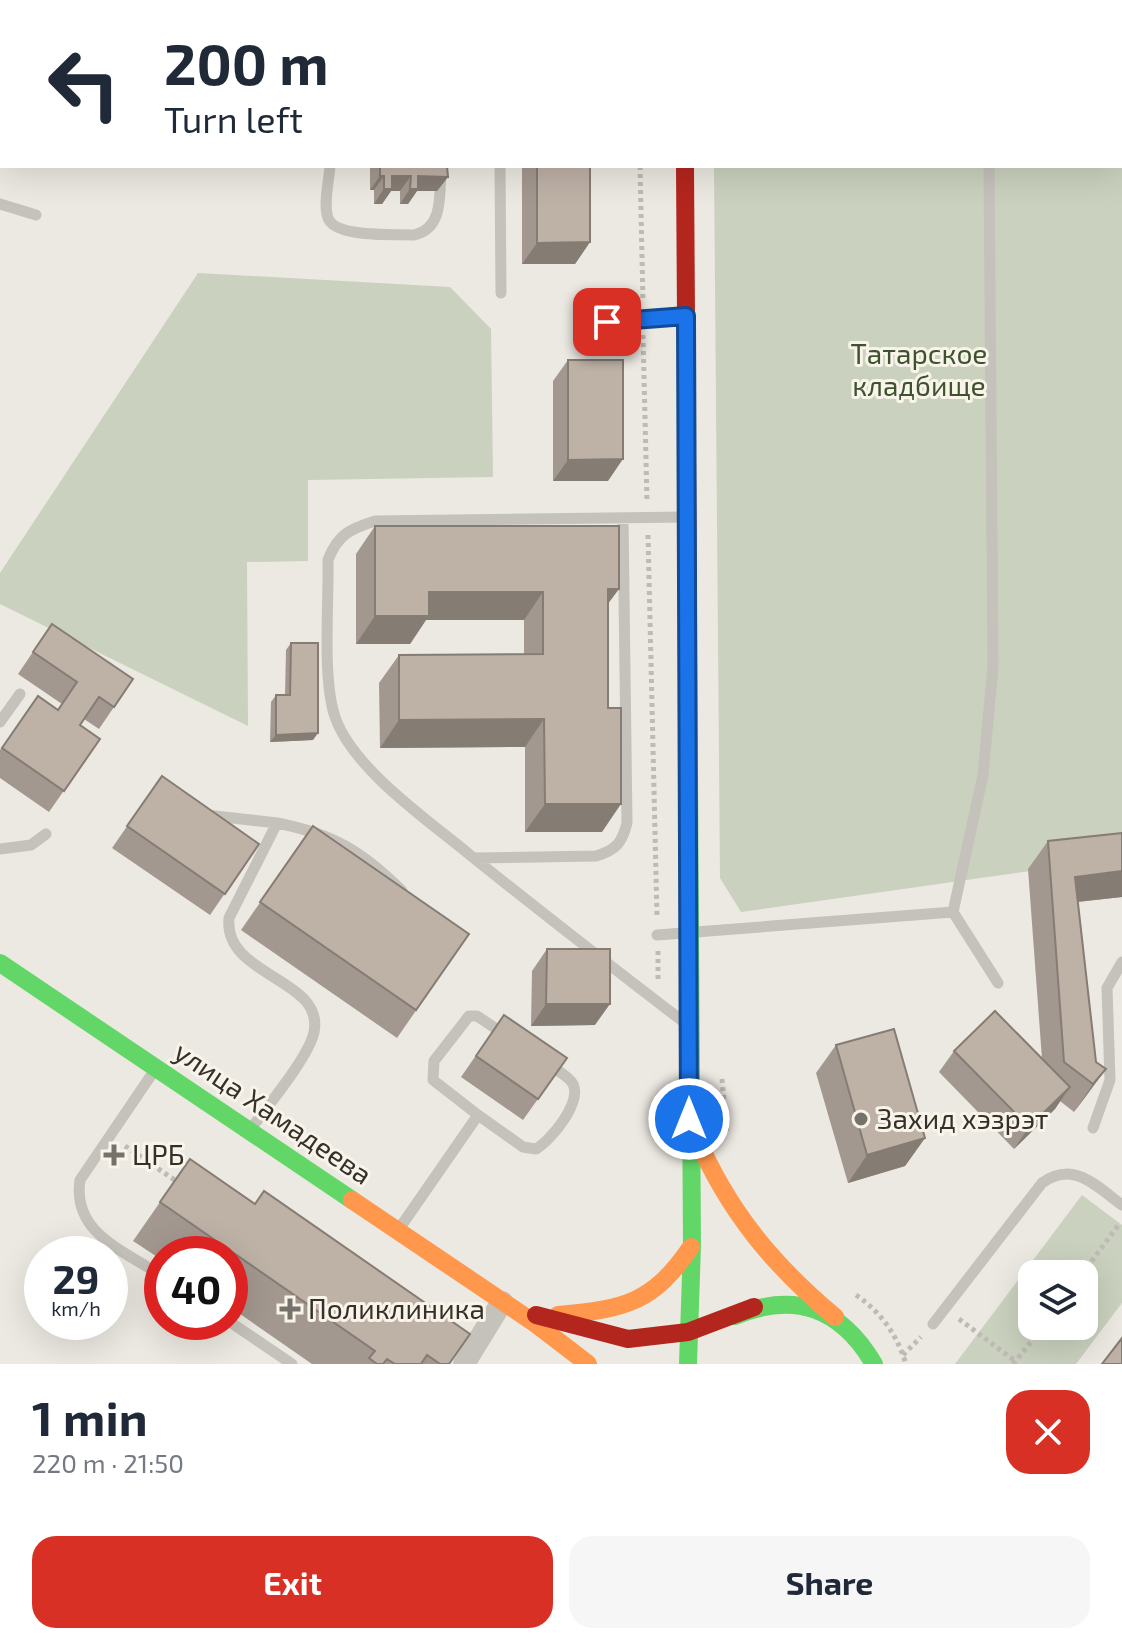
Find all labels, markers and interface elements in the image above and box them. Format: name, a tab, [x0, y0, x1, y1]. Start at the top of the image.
text: 200 m	[164, 29, 329, 96]
icon: left	[32, 32, 136, 136]
text: Turn left	[164, 97, 303, 140]
pin	[573, 288, 641, 356]
icon: arrive	[585, 300, 629, 344]
park label: Татарское кладбище	[850, 336, 988, 402]
street label: улица Хамадеева	[168, 1033, 379, 1191]
position arrow	[647, 1077, 731, 1161]
place label: Захид хэзрэт	[877, 1101, 1049, 1135]
marker: Захид хэзрэт	[852, 1110, 870, 1128]
place label: ЦРБ	[132, 1137, 185, 1171]
marker: ЦРБ	[103, 1144, 125, 1166]
speed limit sign: 40	[144, 1236, 248, 1340]
text: 29	[53, 1254, 99, 1302]
map controls	[1018, 1260, 1098, 1340]
button: layers	[1018, 1260, 1098, 1340]
place label: Поликлиника	[308, 1291, 485, 1325]
text: km/h	[51, 1296, 101, 1320]
marker: Поликлиника	[279, 1298, 301, 1320]
text: 1 min	[32, 1388, 148, 1446]
button: close	[1006, 1390, 1090, 1474]
text: 220 m · 21:50	[32, 1447, 184, 1478]
button: Exit	[32, 1536, 553, 1628]
button: Share	[569, 1536, 1090, 1628]

